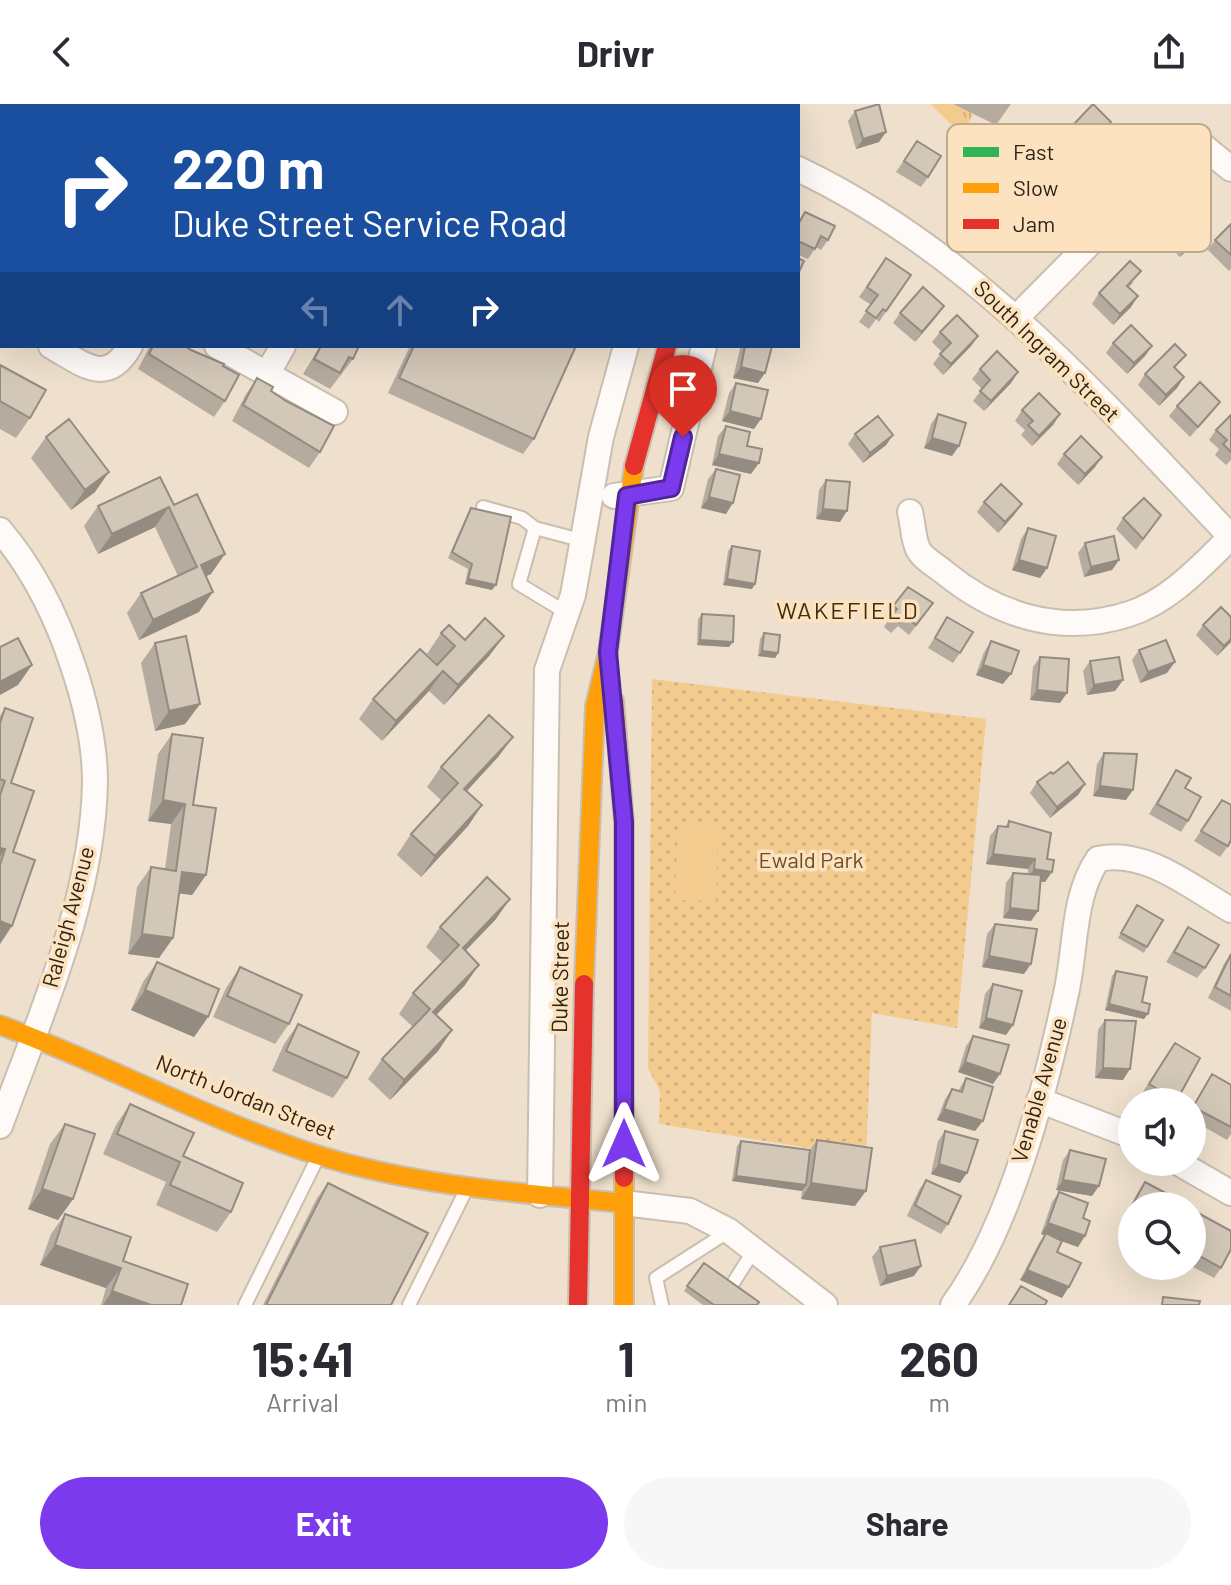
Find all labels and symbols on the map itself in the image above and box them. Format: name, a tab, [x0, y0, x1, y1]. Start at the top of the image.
legend	[947, 124, 1211, 252]
text: Fast	[1013, 138, 1055, 164]
text: Slow	[1013, 174, 1058, 200]
text: Jam	[1013, 210, 1055, 236]
street label: South Ingram Street	[970, 274, 1126, 426]
pin	[649, 355, 717, 437]
district label: WAKEFIELD	[776, 595, 920, 624]
street label: Raleigh Avenue	[36, 843, 98, 990]
park label: Ewald Park	[759, 846, 863, 872]
street label: Duke Street	[545, 921, 573, 1033]
street label: Venable Avenue	[1005, 1014, 1071, 1165]
street label: North Jordan Street	[153, 1048, 340, 1144]
position arrow	[582, 1102, 666, 1186]

